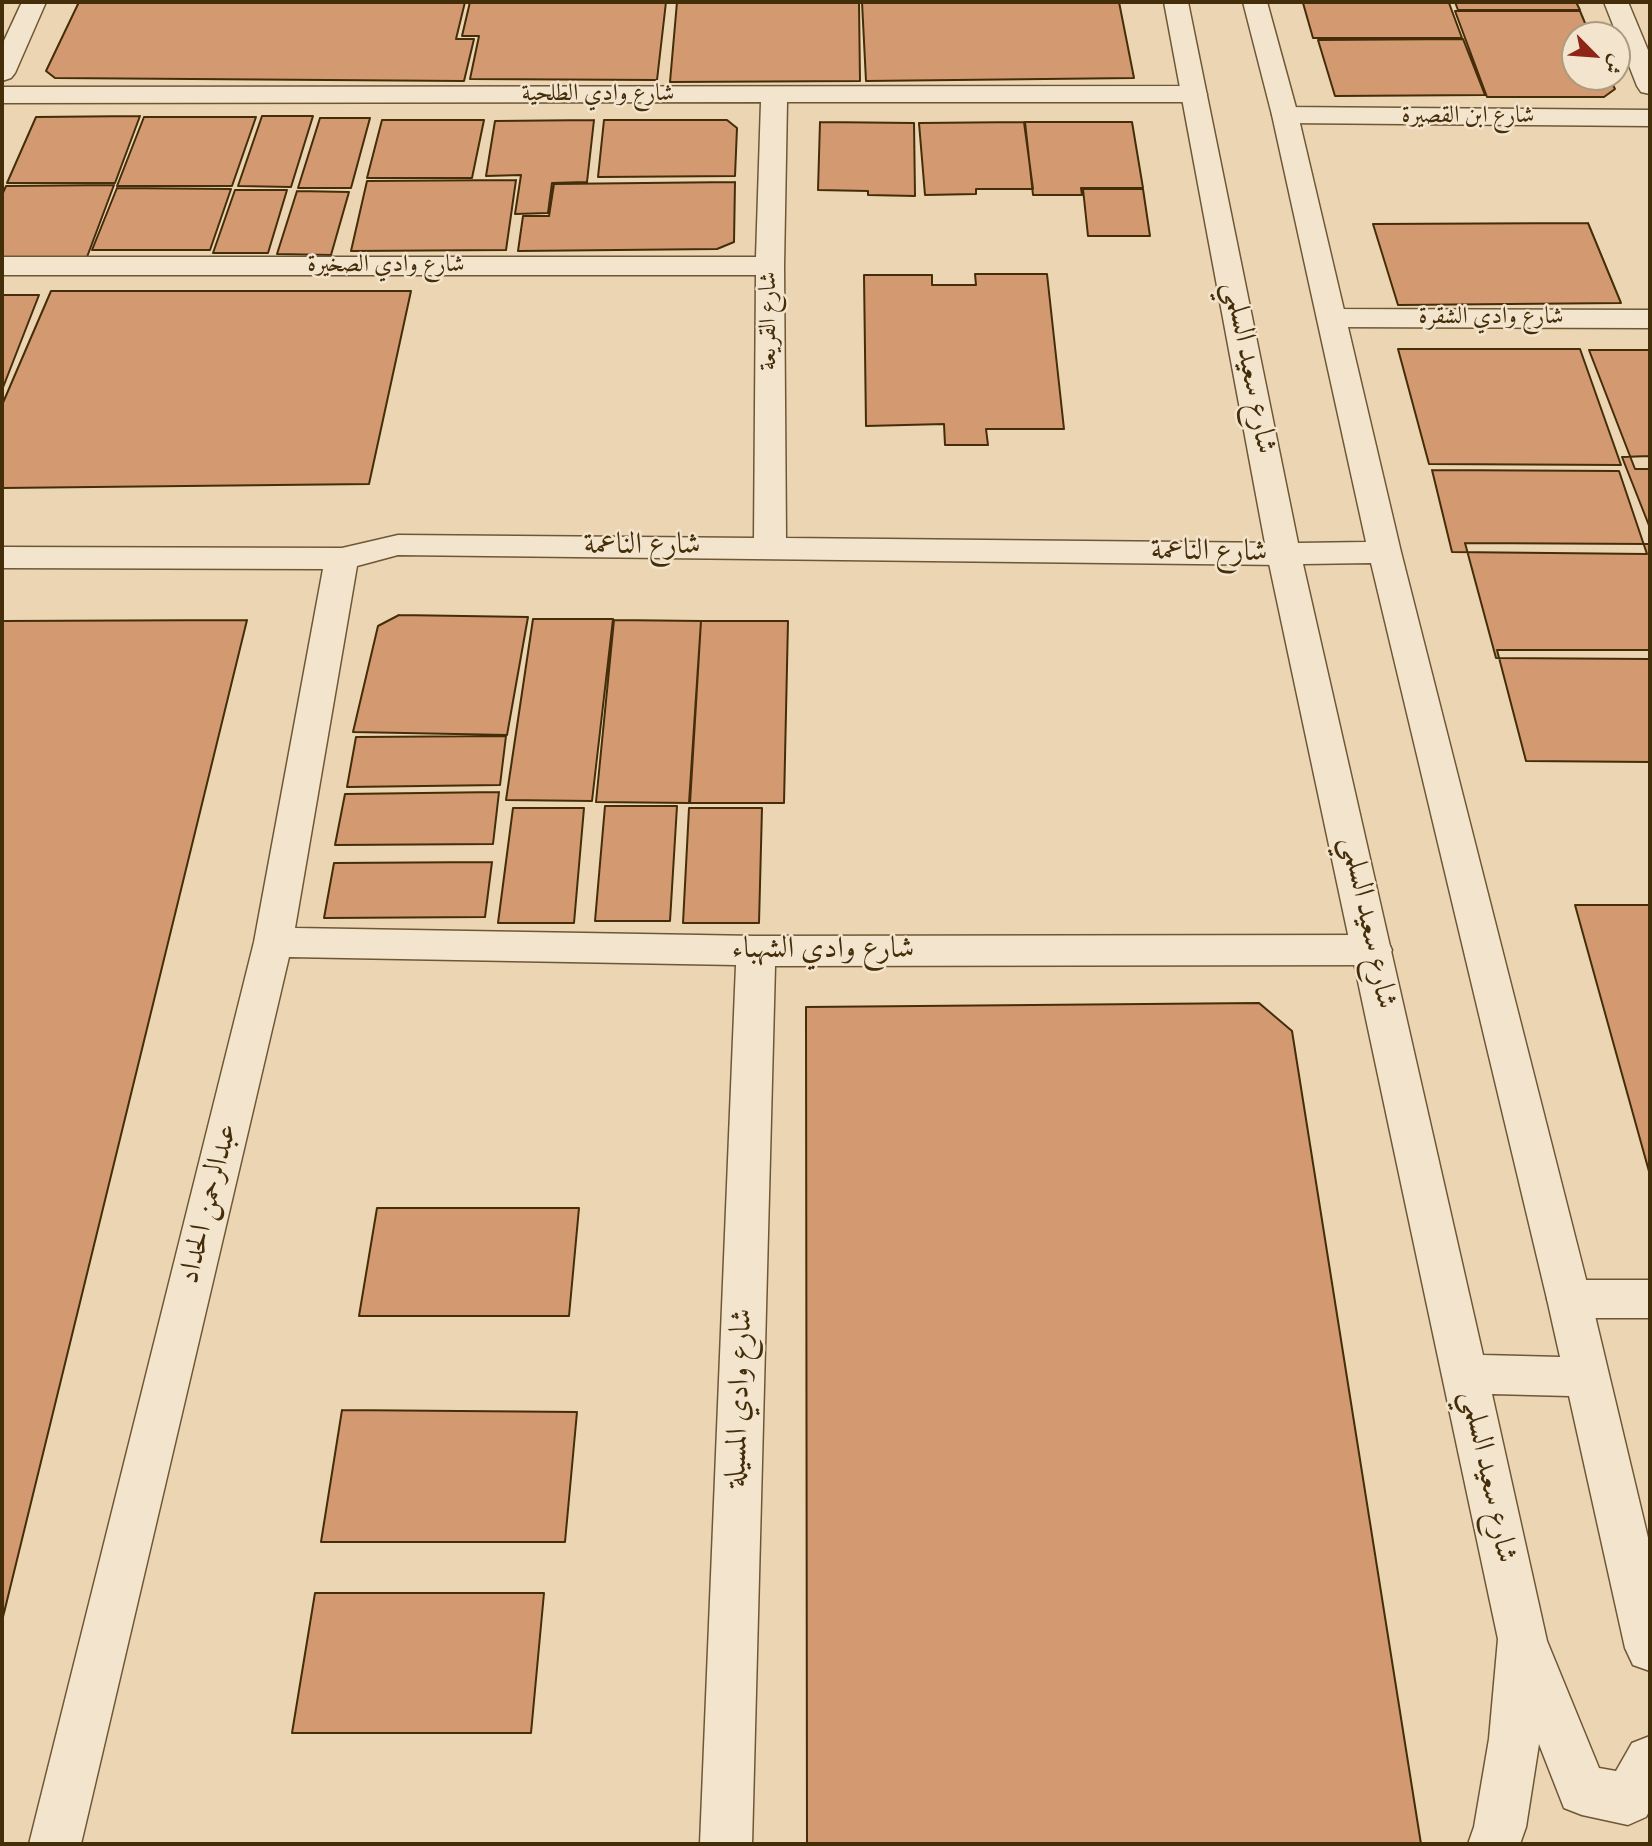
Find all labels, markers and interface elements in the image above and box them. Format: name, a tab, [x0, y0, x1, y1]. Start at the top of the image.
north arrow	[1561, 21, 1631, 91]
text: ش	[1599, 51, 1628, 78]
street label: شارع وادي الطلحية	[522, 81, 674, 109]
street label: شارع ابن القصيرة	[1402, 103, 1534, 131]
street label: شارع وادي الصخيرة	[307, 252, 465, 280]
street label: شارع القريعة	[756, 272, 784, 370]
street label: شارع سعيد السلمي	[1214, 279, 1282, 457]
street label: شارع وادي الشقرة	[1418, 304, 1564, 332]
street label: شارع الناعمة	[583, 529, 701, 565]
street label: شارع الناعمة	[1150, 534, 1268, 572]
street label: شارع سعيد السلمي	[1331, 834, 1403, 1012]
street label: شارع وادي الشهباء	[732, 933, 914, 969]
street label: عبدالرحمن الحداد	[173, 1120, 247, 1288]
street label: شارع وادي المسيلة	[720, 1308, 762, 1488]
street label: شارع سعيد السلمي	[1451, 1388, 1523, 1566]

